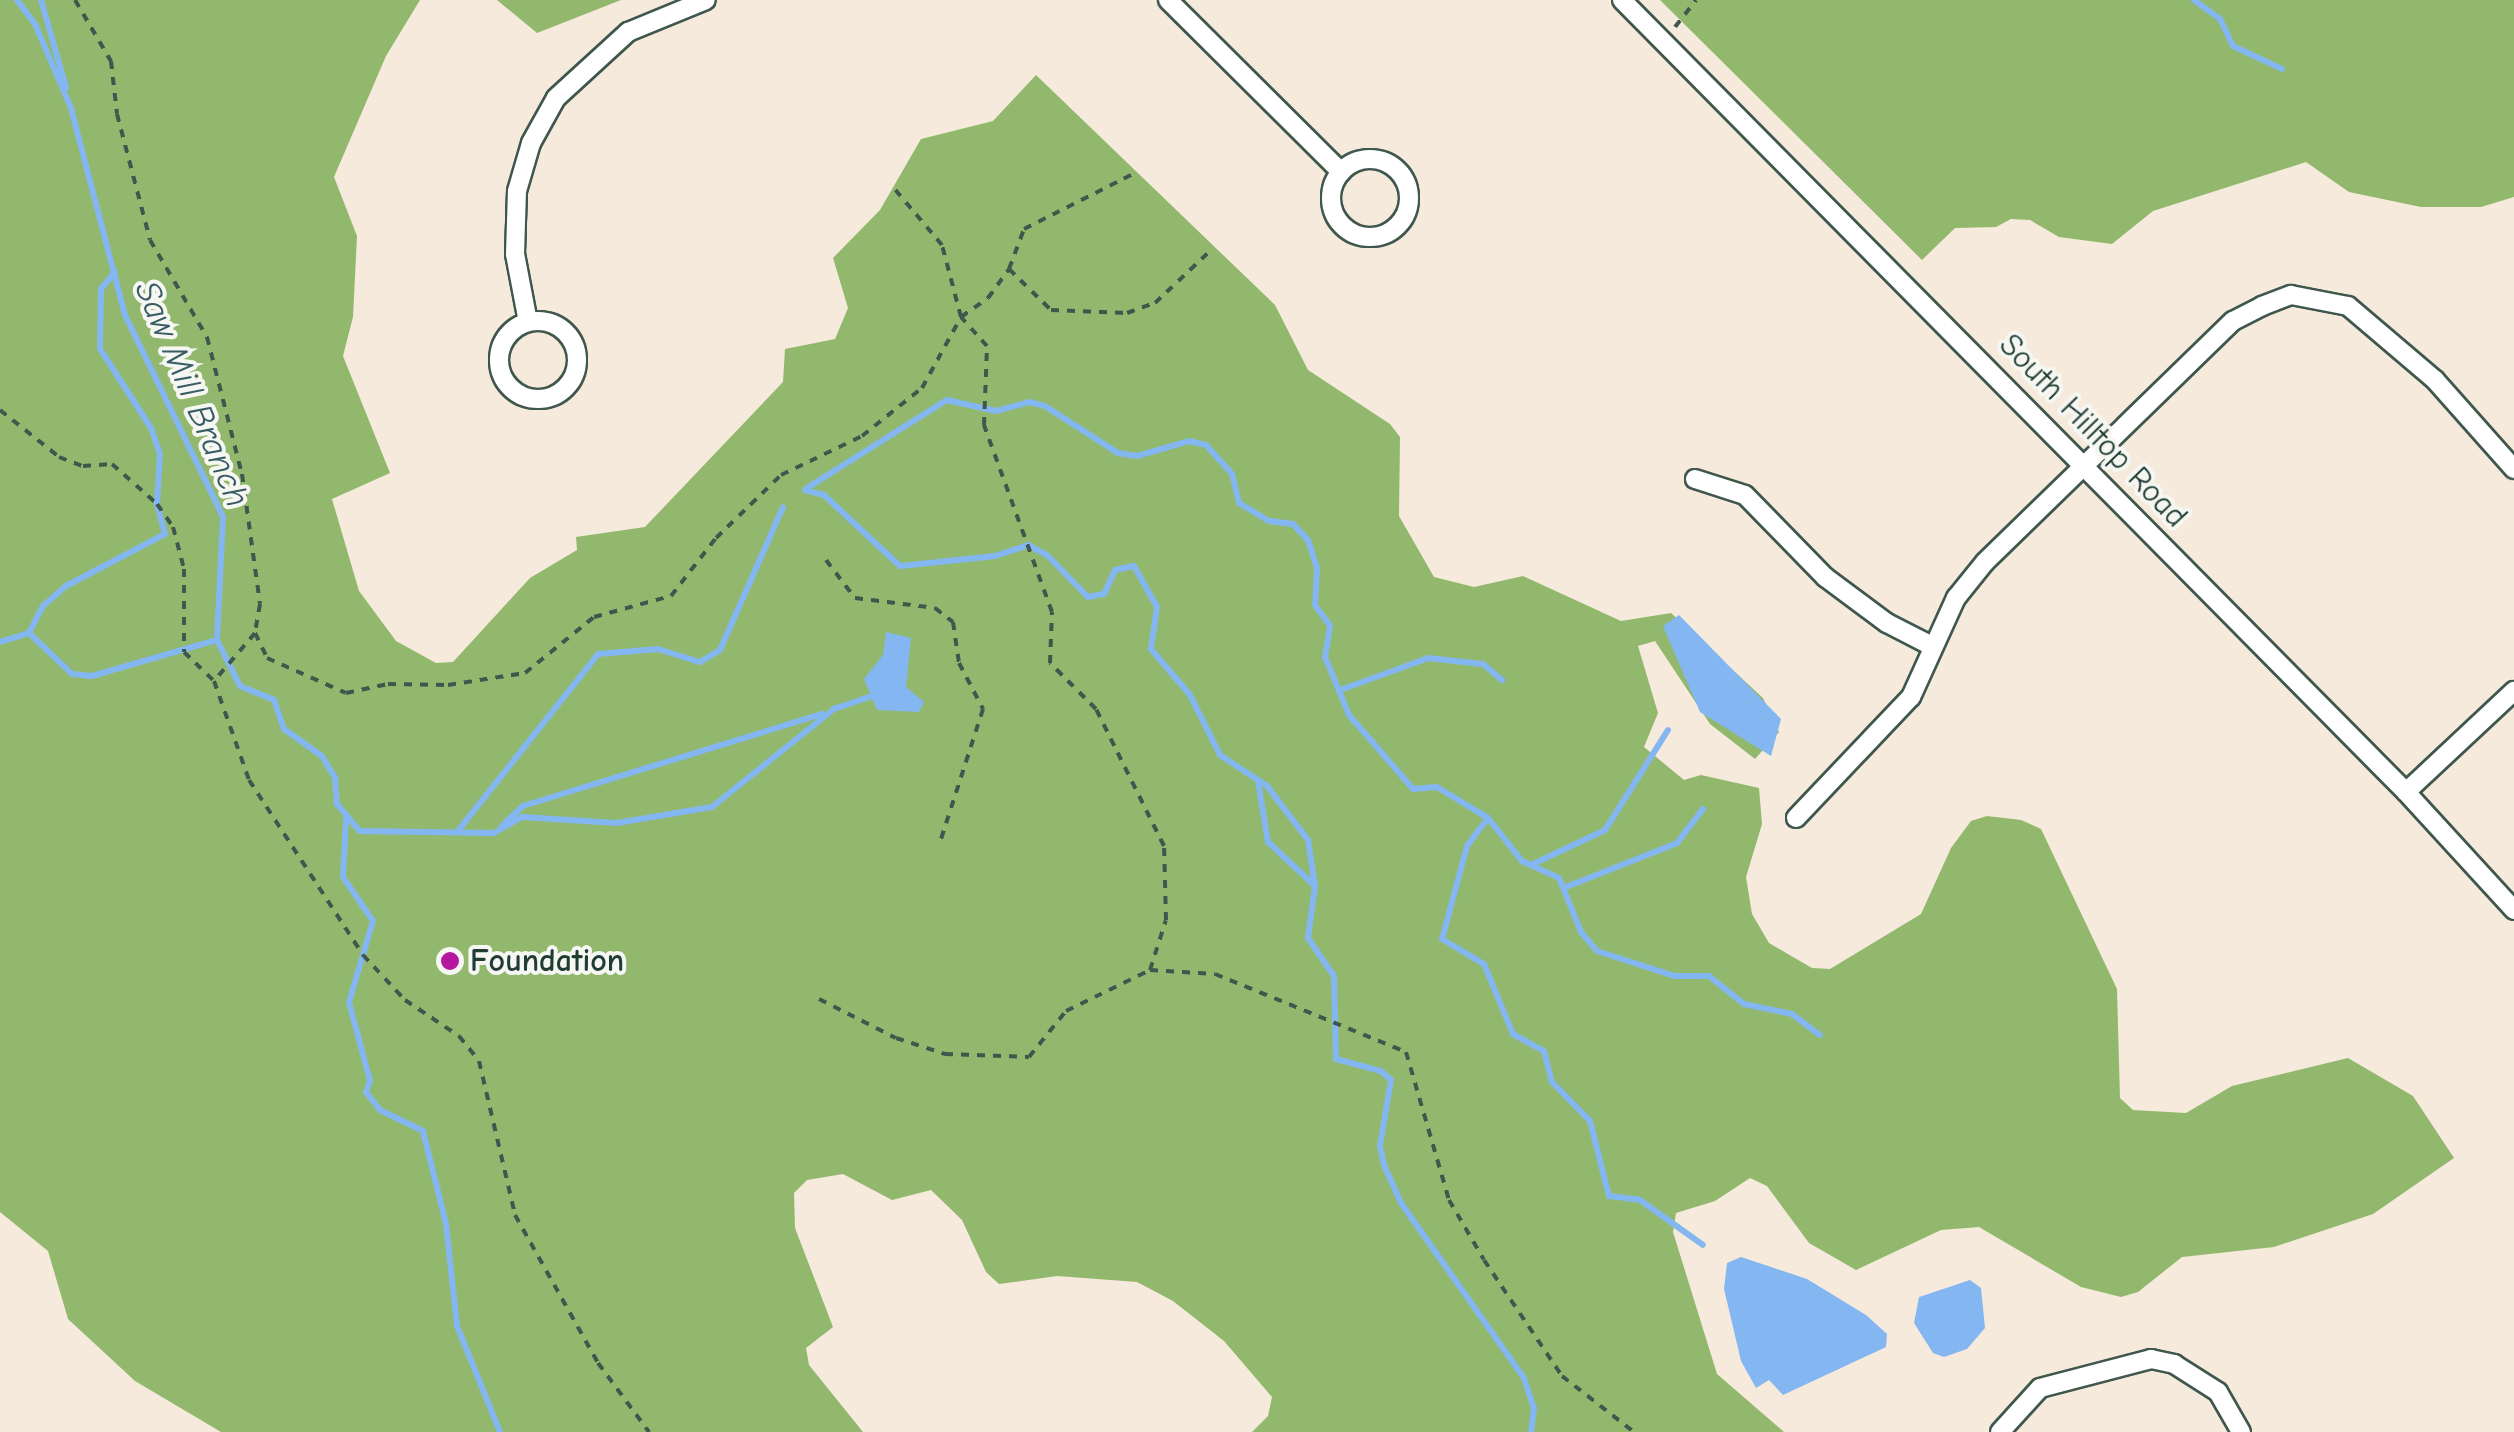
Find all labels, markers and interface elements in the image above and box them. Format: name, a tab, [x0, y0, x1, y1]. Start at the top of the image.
water label: Saw Mill Branch	[125, 275, 259, 513]
street label: South Hilltop Road	[1991, 326, 2195, 536]
place label: Foundation	[470, 942, 624, 980]
marker: Foundation	[439, 950, 461, 972]

